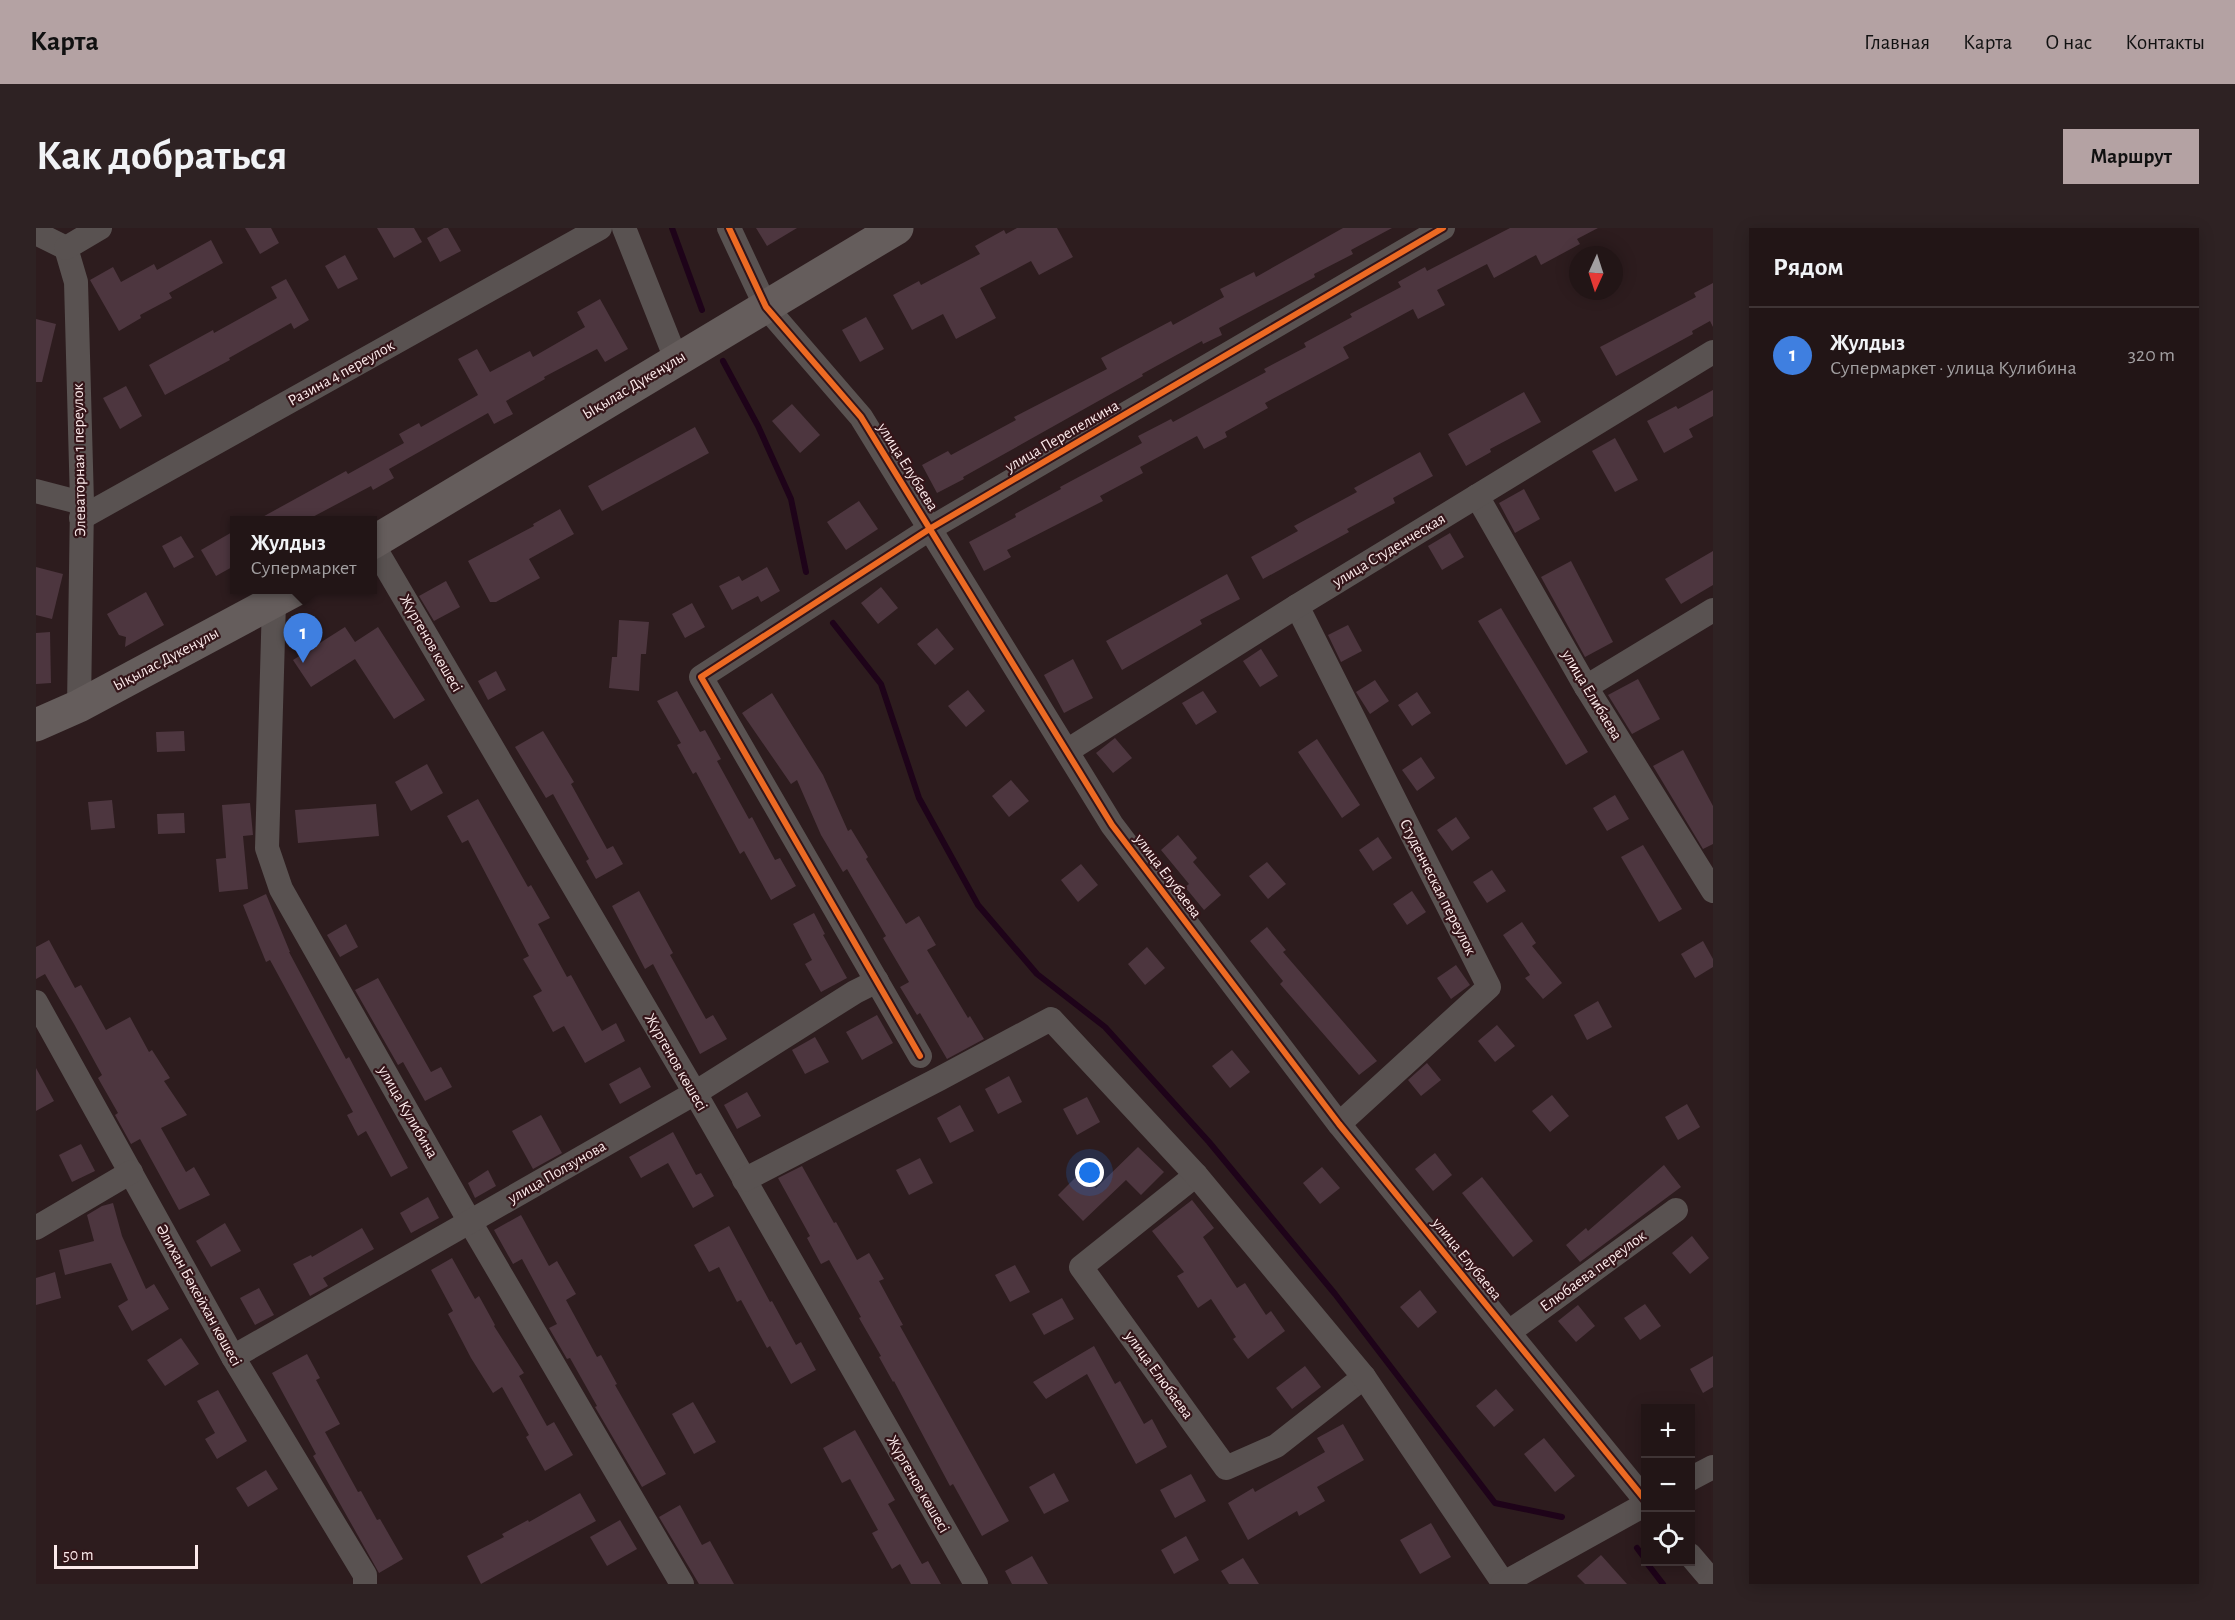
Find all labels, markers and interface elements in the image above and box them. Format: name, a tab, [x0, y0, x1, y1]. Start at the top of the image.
text: Карта	[30, 28, 99, 56]
text: Главная	[1864, 32, 1930, 53]
text: Карта	[1963, 32, 2012, 53]
text: О нас	[2045, 32, 2092, 53]
text: Контакты	[2125, 32, 2205, 53]
button: Маршрут	[2063, 129, 2199, 184]
text: Как добраться	[36, 135, 287, 177]
north arrow	[1569, 246, 1623, 300]
text: Рядом	[1773, 254, 1844, 280]
text: Жулдыз	[1830, 332, 1905, 354]
street label: Разина 4 переулок	[285, 337, 398, 410]
text: 1	[1789, 345, 1796, 365]
text: 320 m	[2128, 345, 2175, 365]
street label: Ықылас Дүкенұлы	[580, 348, 688, 422]
text: Супермаркет · улица Кулибина	[1830, 358, 2077, 378]
street label: Элеваторная 1 переулок	[70, 382, 89, 537]
street label: улица Перепелкина	[1002, 397, 1122, 476]
street label: улица Елубаева	[873, 419, 941, 514]
street label: улица Студенческая	[1329, 510, 1449, 591]
popup	[230, 516, 377, 594]
text: Жулдыз	[251, 532, 326, 554]
text: Супермаркет	[251, 558, 356, 578]
street label: Жүргенов көшесі	[397, 591, 465, 695]
pin: 1	[284, 614, 322, 663]
street label: Ықылас Дүкенұлы	[111, 624, 221, 694]
street label: улица Елибаева	[1557, 646, 1625, 743]
street label: Студенческая переулок	[1396, 816, 1480, 959]
street label: улица Елубаева	[1130, 830, 1205, 922]
street label: Жүргенов көшесі	[642, 1010, 710, 1114]
street label: улица Кулибина	[374, 1062, 441, 1161]
street label: улица Ползунова	[504, 1138, 609, 1208]
your location	[1075, 1158, 1104, 1187]
street label: улица Елубаева	[1428, 1214, 1505, 1304]
street label: Әлихан Бөкейхан көшесі	[153, 1221, 245, 1369]
street label: Елюбаева переулок	[1537, 1227, 1650, 1315]
street label: улица Елюбаева	[1120, 1327, 1196, 1423]
map controls	[1641, 1404, 1695, 1566]
button: +	[1641, 1404, 1695, 1458]
street label: Жүргенов көшесі	[884, 1432, 952, 1536]
button: −	[1641, 1458, 1695, 1512]
button: locate	[1641, 1512, 1695, 1566]
scale bar	[54, 1542, 198, 1570]
text: 50 m	[63, 1547, 94, 1563]

